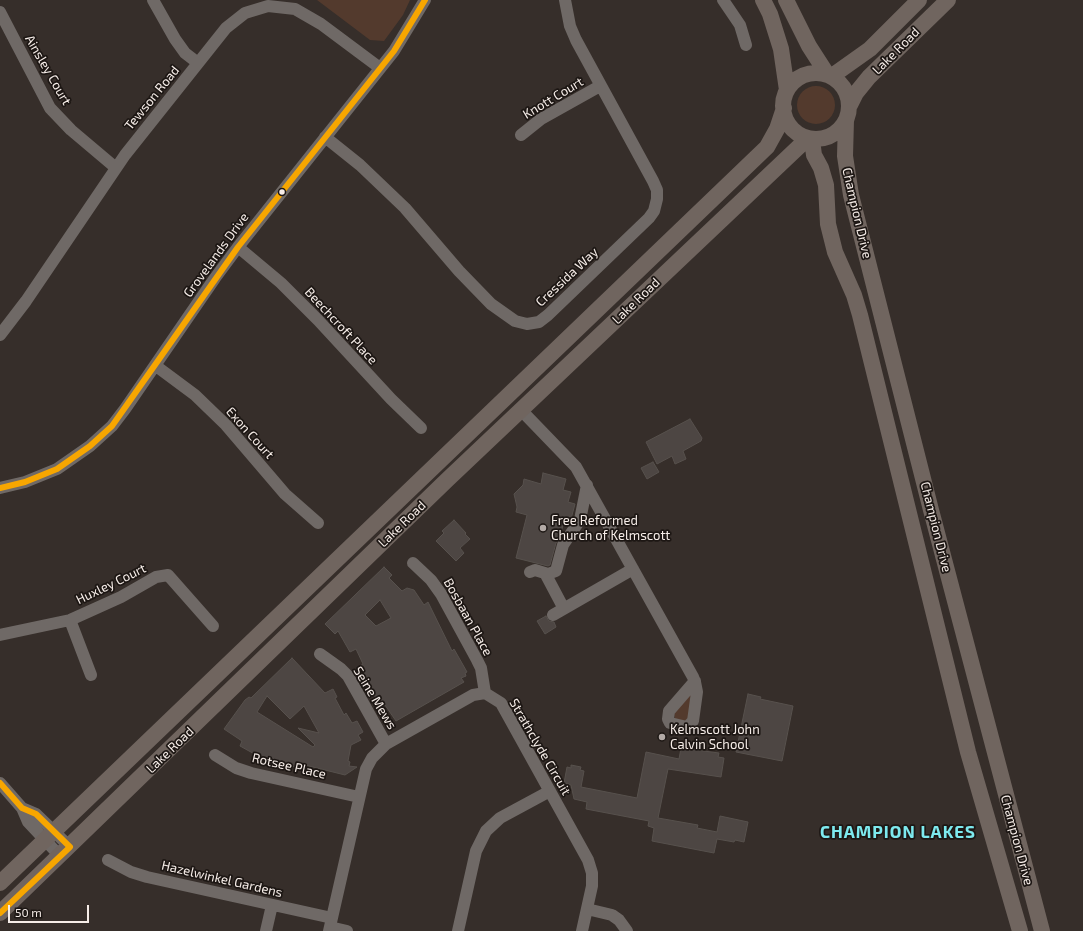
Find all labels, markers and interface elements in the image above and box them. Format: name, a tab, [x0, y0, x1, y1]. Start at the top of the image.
street label: Lake Road	[869, 24, 923, 78]
street label: Ainsley Court	[22, 32, 74, 108]
street label: Tewson Road	[121, 63, 183, 133]
street label: Knott Court	[520, 74, 586, 122]
street label: Champion Drive	[839, 166, 875, 260]
unlabelled marker	[277, 187, 287, 197]
street label: Grovelands Drive	[180, 210, 252, 300]
street label: Cressida Way	[533, 244, 601, 310]
street label: Lake Road	[609, 275, 663, 327]
street label: Beechcroft Place	[301, 284, 381, 368]
street label: Exon Court	[223, 404, 277, 462]
street label: Champion Drive	[917, 480, 955, 574]
street label: Lake Road	[375, 498, 429, 550]
place label: Free Reformed Church of Kelmscott	[551, 513, 670, 544]
marker: Free Reformed Church of Kelmscott	[538, 523, 548, 533]
street label: Huxley Court	[73, 560, 149, 608]
street label: Bosbaan Place	[440, 576, 496, 658]
street label: Seine Mews	[350, 664, 400, 732]
street label: Strathclyde Circuit	[506, 696, 574, 798]
place label: Kelmscott John Calvin School	[670, 722, 760, 753]
street label: Lake Road	[143, 724, 197, 776]
marker: Kelmscott John Calvin School	[657, 732, 667, 742]
street label: Rotsee Place	[250, 750, 328, 782]
street label: Champion Drive	[997, 793, 1037, 887]
district label: CHAMPION LAKES	[820, 822, 976, 842]
street label: Hazelwinkel Gardens	[160, 857, 284, 901]
scale bar	[10, 897, 91, 923]
text: 50 m	[15, 905, 42, 919]

